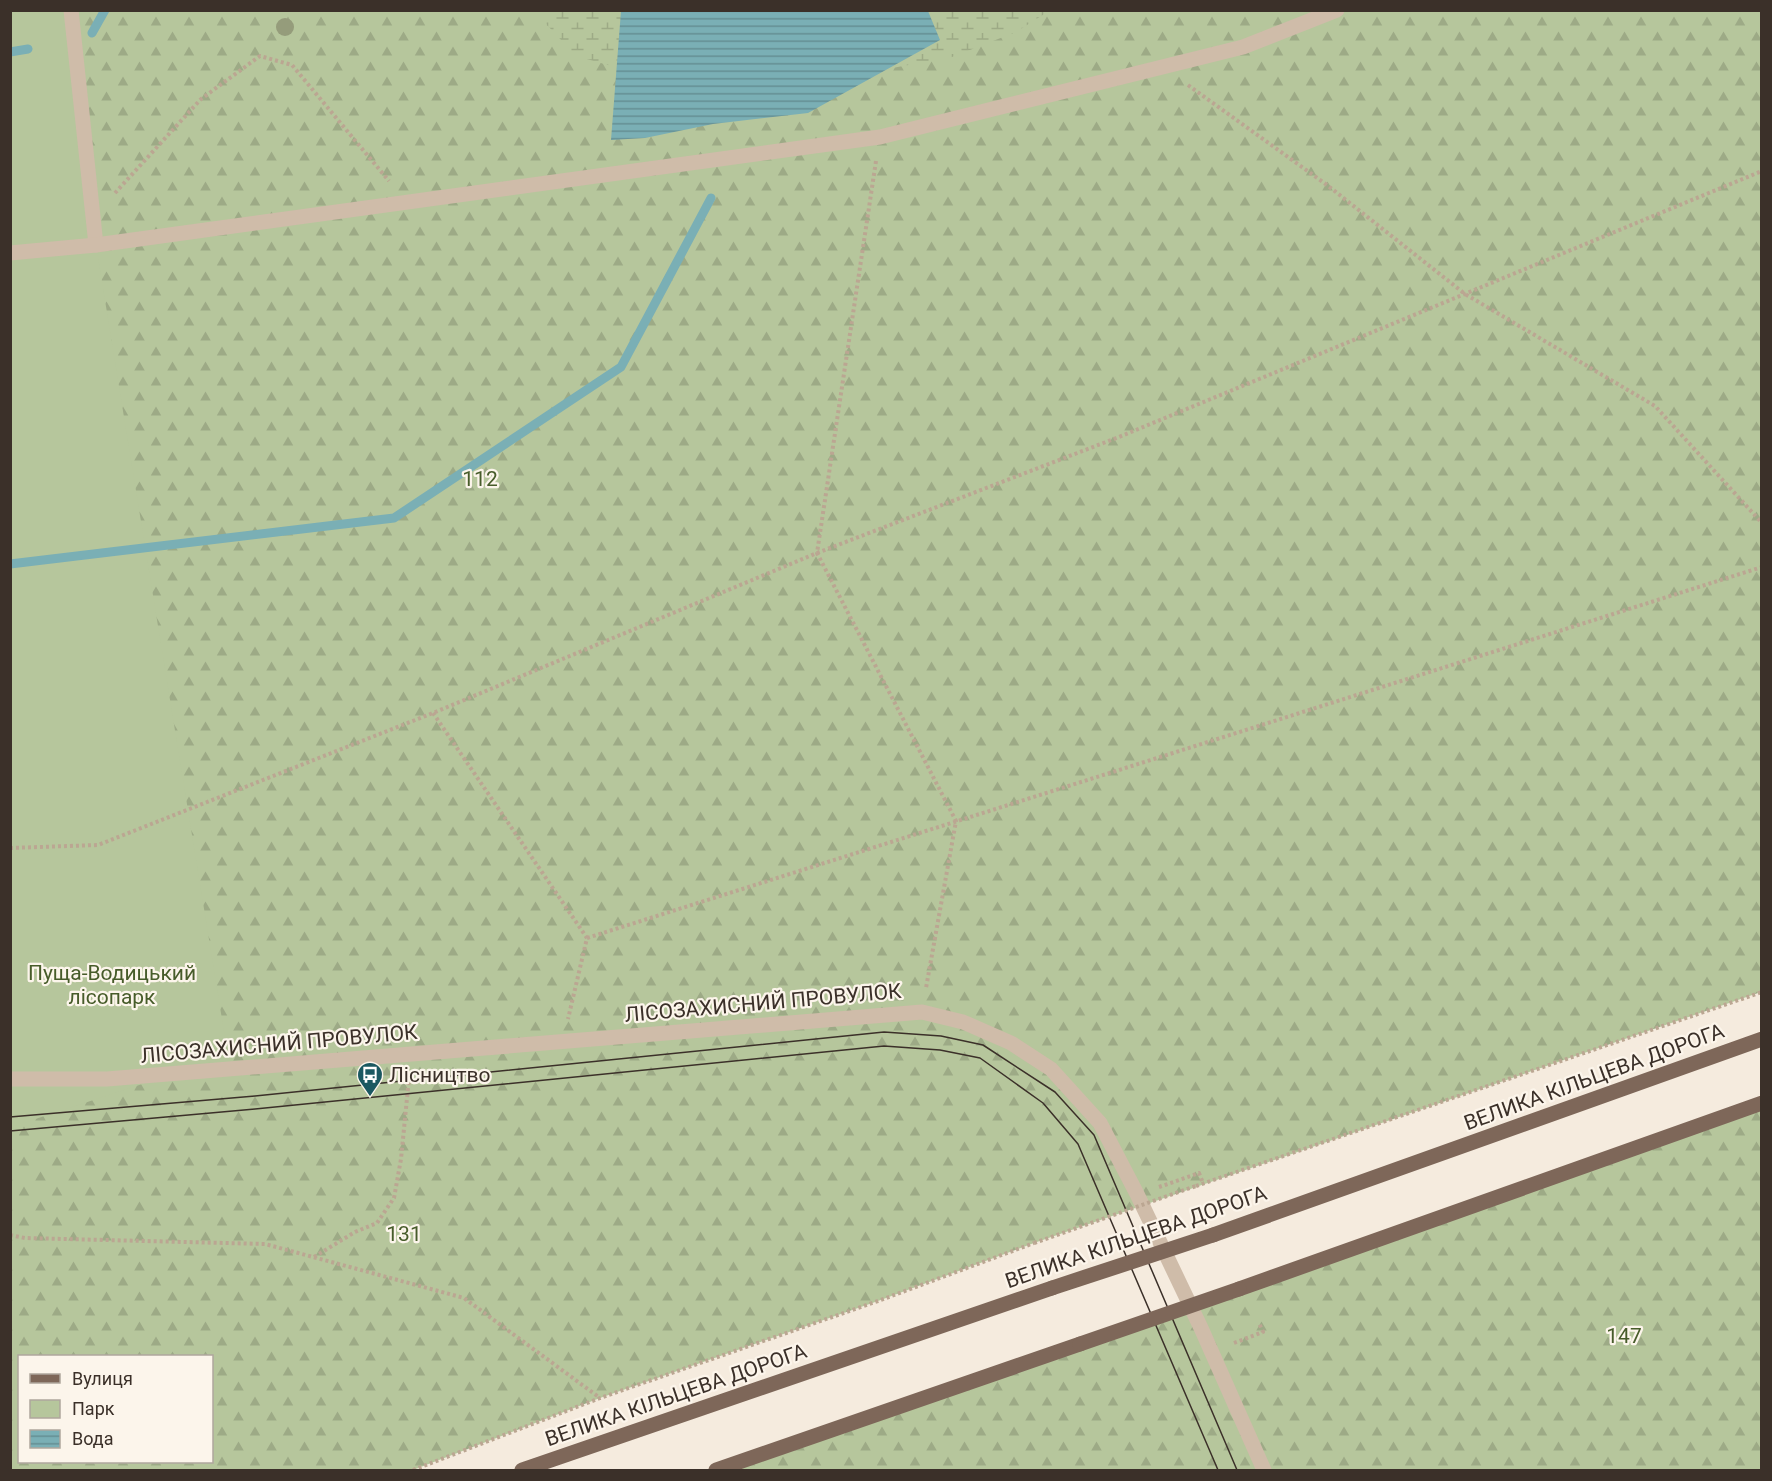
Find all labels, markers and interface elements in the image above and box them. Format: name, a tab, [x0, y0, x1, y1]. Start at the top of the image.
park label: 112	[462, 467, 498, 491]
park label: Пуща-Водицький лісопарк	[28, 961, 196, 1009]
street label: ЛІСОЗАХИСНИЙ ПРОВУЛОК	[624, 979, 903, 1027]
street label: ВЕЛИКА КІЛЬЦЕВА ДОРОГА	[1461, 1019, 1728, 1135]
street label: ЛІСОЗАХИСНИЙ ПРОВУЛОК	[140, 1020, 419, 1068]
bus stop icon: Лісництво	[355, 1060, 385, 1098]
place label: Лісництво	[389, 1063, 491, 1087]
street label: ВЕЛИКА КІЛЬЦЕВА ДОРОГА	[1002, 1181, 1270, 1293]
park label: 131	[386, 1222, 422, 1246]
park label: 147	[1606, 1324, 1642, 1348]
street label: ВЕЛИКА КІЛЬЦЕВА ДОРОГА	[542, 1339, 810, 1451]
legend	[18, 1355, 213, 1463]
text: Вулиця	[72, 1368, 133, 1389]
text: Парк	[72, 1398, 115, 1419]
text: Вода	[72, 1428, 114, 1449]

